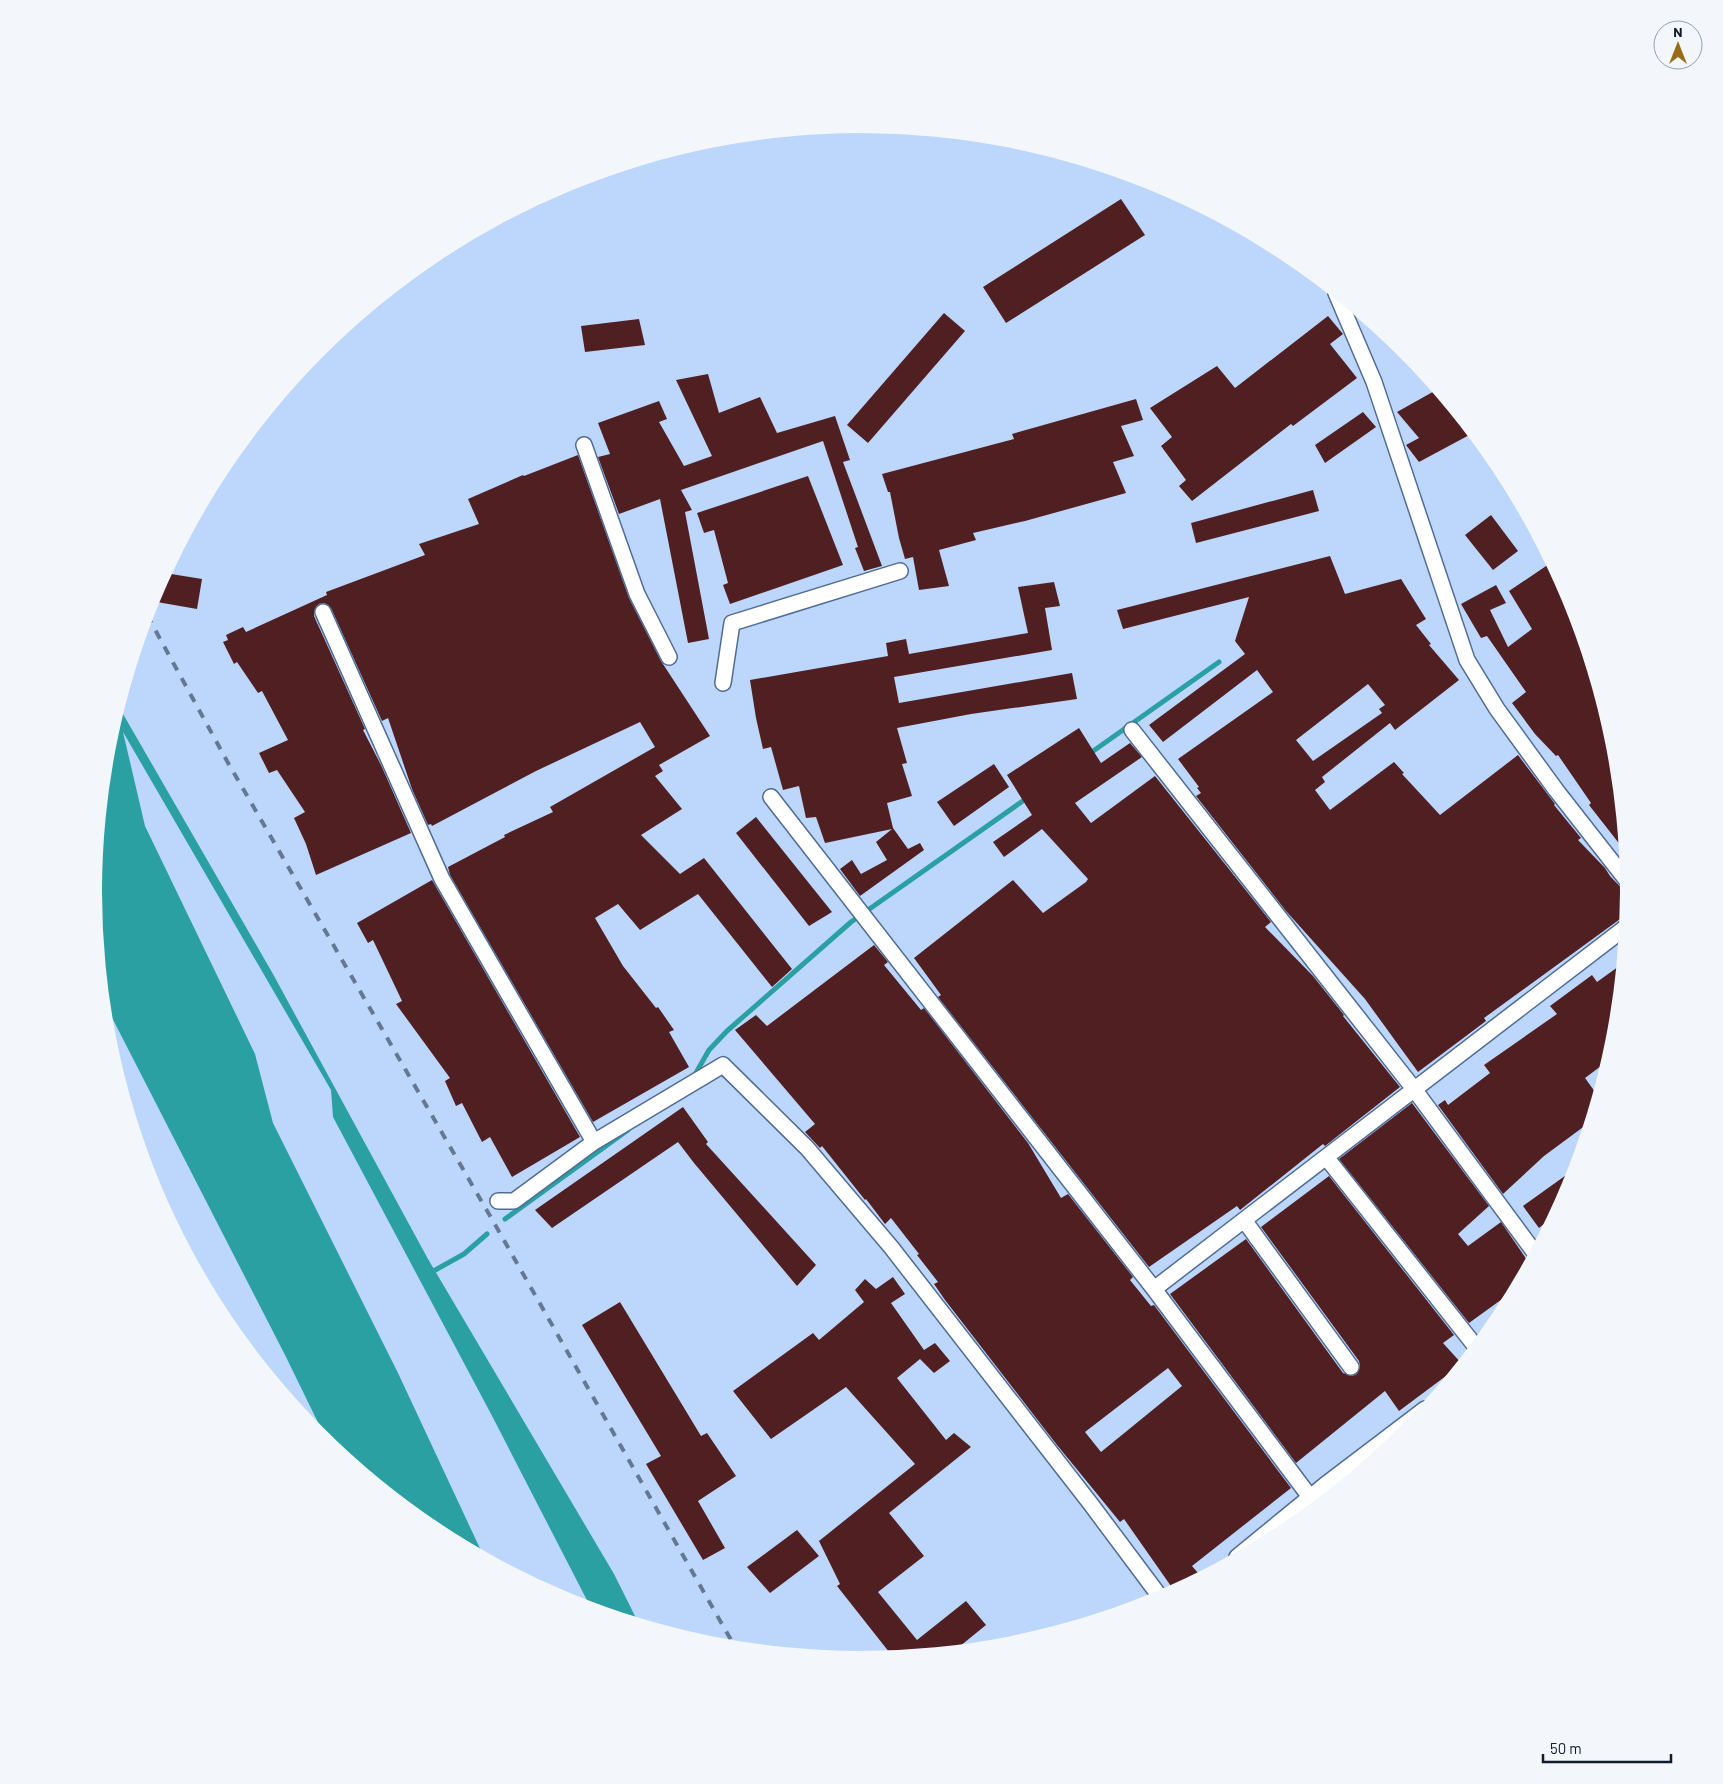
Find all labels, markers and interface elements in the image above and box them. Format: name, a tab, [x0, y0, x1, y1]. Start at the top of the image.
north arrow	[1653, 20, 1703, 70]
text: N	[1673, 23, 1683, 40]
scale bar	[1543, 1732, 1670, 1764]
text: 50 m	[1550, 1739, 1582, 1757]

